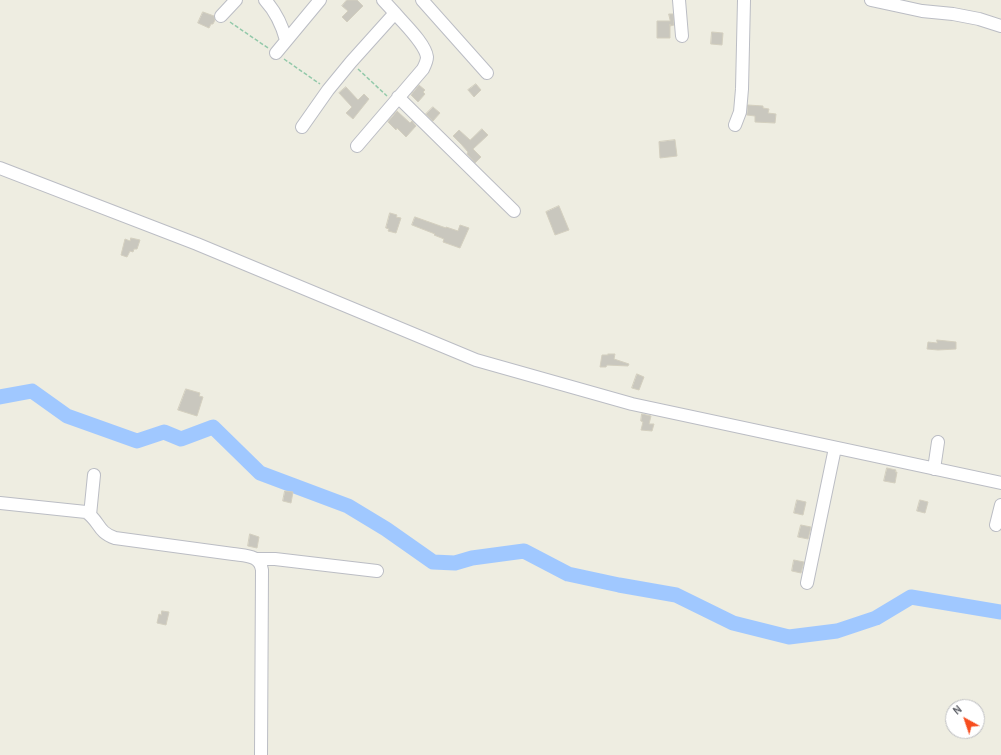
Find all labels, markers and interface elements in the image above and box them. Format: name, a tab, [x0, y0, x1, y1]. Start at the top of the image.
north arrow	[945, 699, 985, 739]
text: N	[950, 703, 965, 718]

